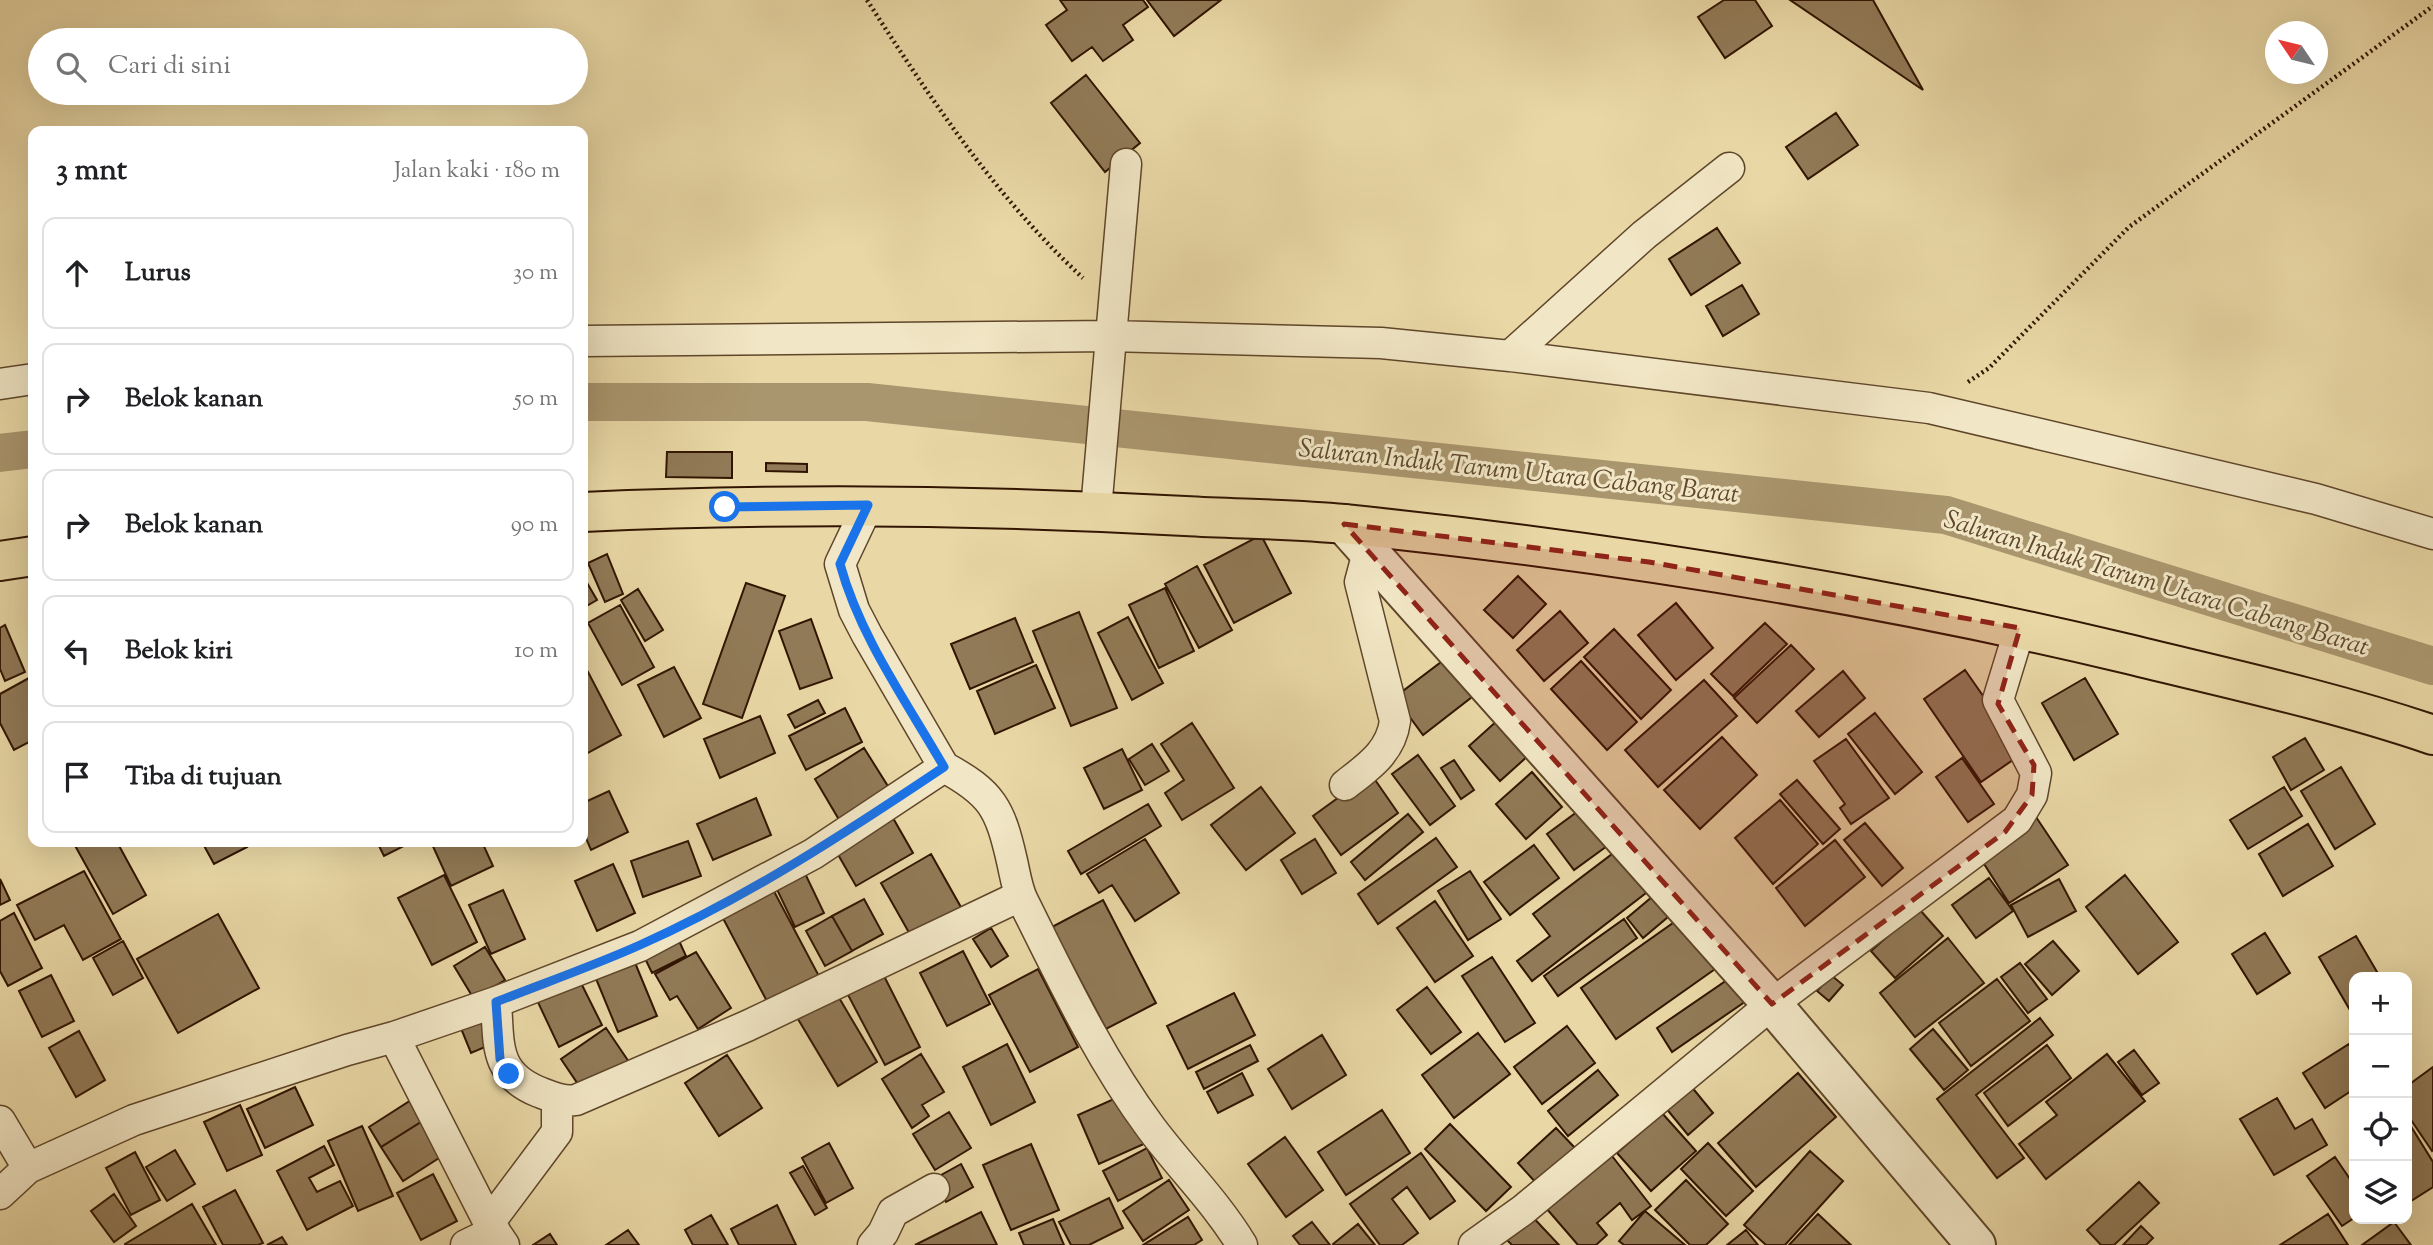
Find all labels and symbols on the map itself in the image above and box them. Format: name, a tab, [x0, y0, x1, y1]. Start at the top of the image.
north arrow	[2265, 21, 2328, 84]
water label: Saluran Induk Tarum Utara Cabang Barat	[1297, 431, 1741, 514]
route start	[709, 491, 740, 522]
water label: Saluran Induk Tarum Utara Cabang Barat	[1939, 502, 2373, 667]
route end	[493, 1058, 524, 1089]

